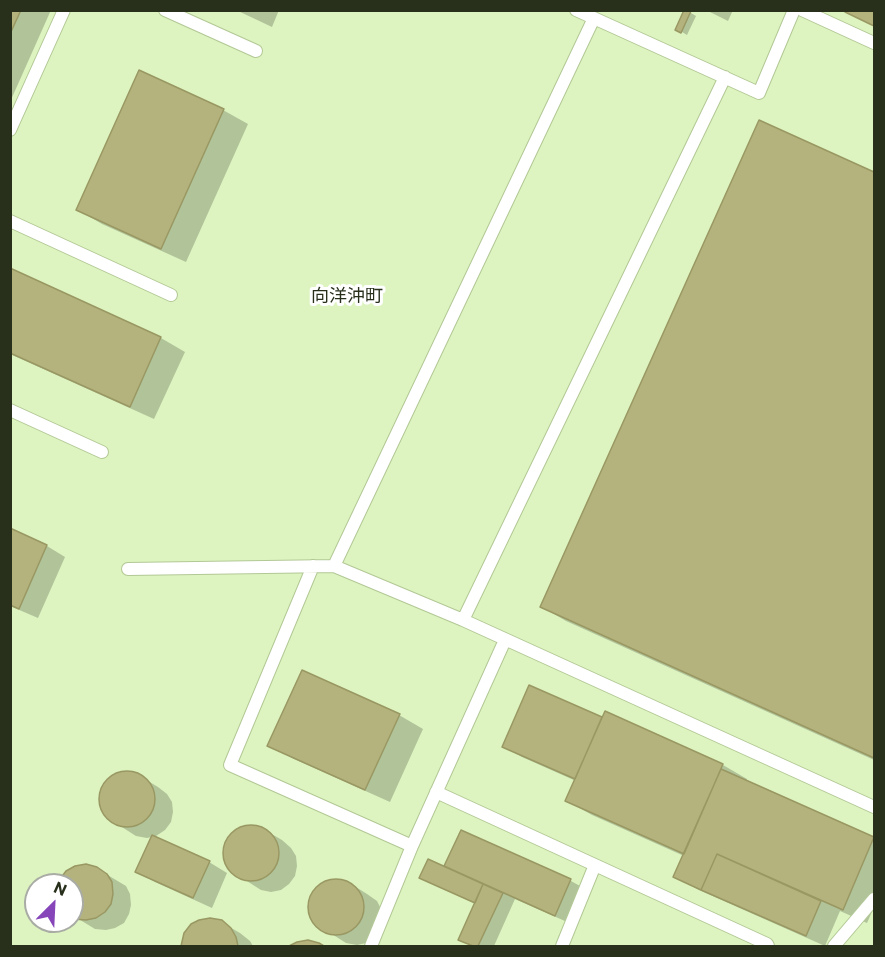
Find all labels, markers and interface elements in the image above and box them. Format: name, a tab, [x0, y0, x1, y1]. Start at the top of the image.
district label: 向洋沖町	[311, 285, 383, 307]
north arrow	[24, 873, 84, 933]
text: N	[51, 877, 70, 899]

